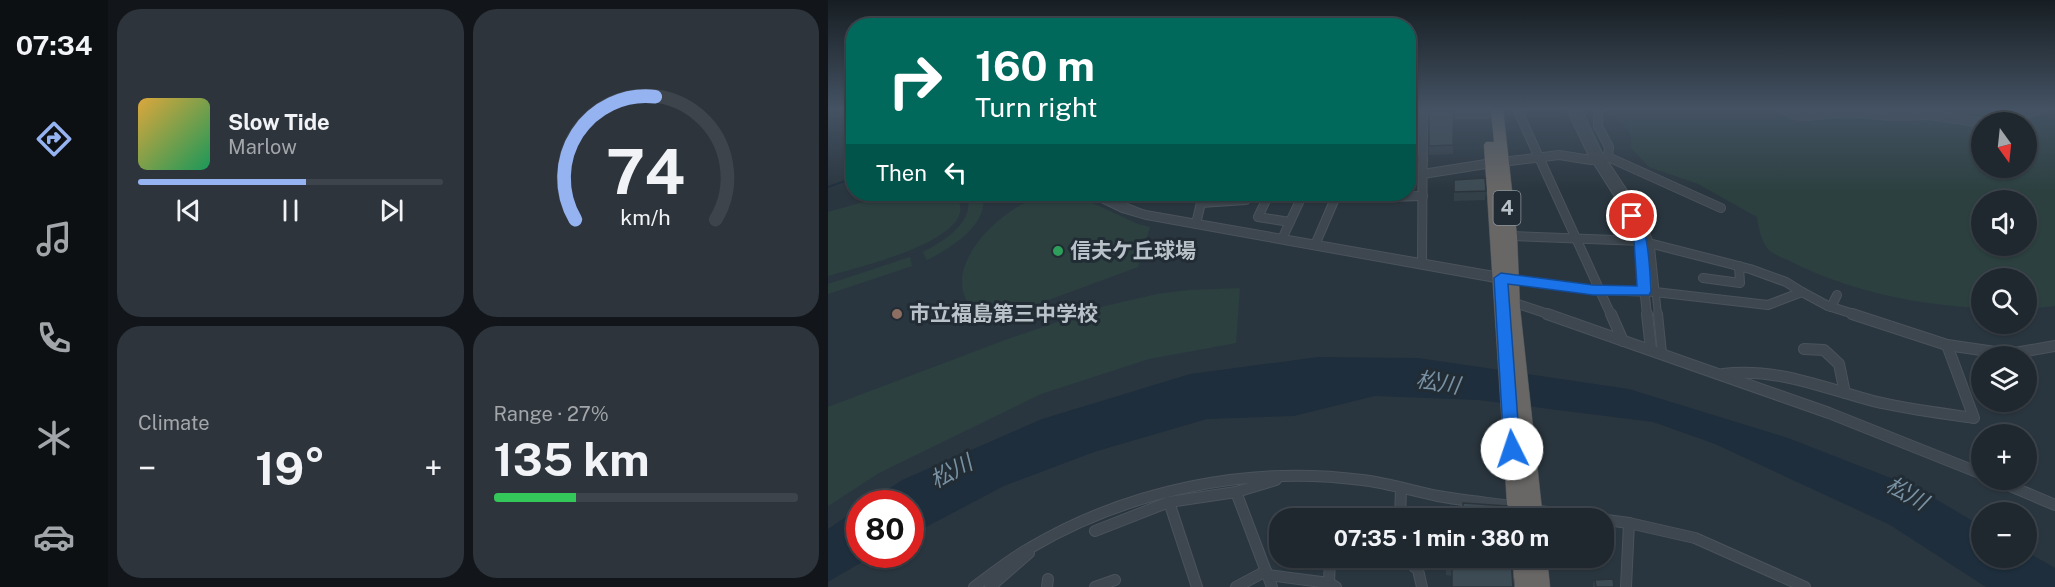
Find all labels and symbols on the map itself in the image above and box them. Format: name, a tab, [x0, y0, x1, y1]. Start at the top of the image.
north arrow	[1971, 112, 2037, 178]
pin	[1606, 190, 1657, 241]
road number: 4	[1494, 191, 1520, 225]
place label: 信夫ケ丘球場	[1070, 238, 1196, 263]
marker: 信夫ケ丘球場	[1051, 244, 1065, 258]
place label: 市立福島第三中学校	[909, 301, 1098, 326]
marker: 市立福島第三中学校	[890, 307, 904, 321]
water label: 松川	[1414, 366, 1464, 399]
position arrow	[1480, 417, 1544, 481]
water label: 松川	[925, 448, 978, 493]
water label: 松川	[1881, 471, 1934, 516]
speed limit sign: 80	[846, 490, 924, 568]

